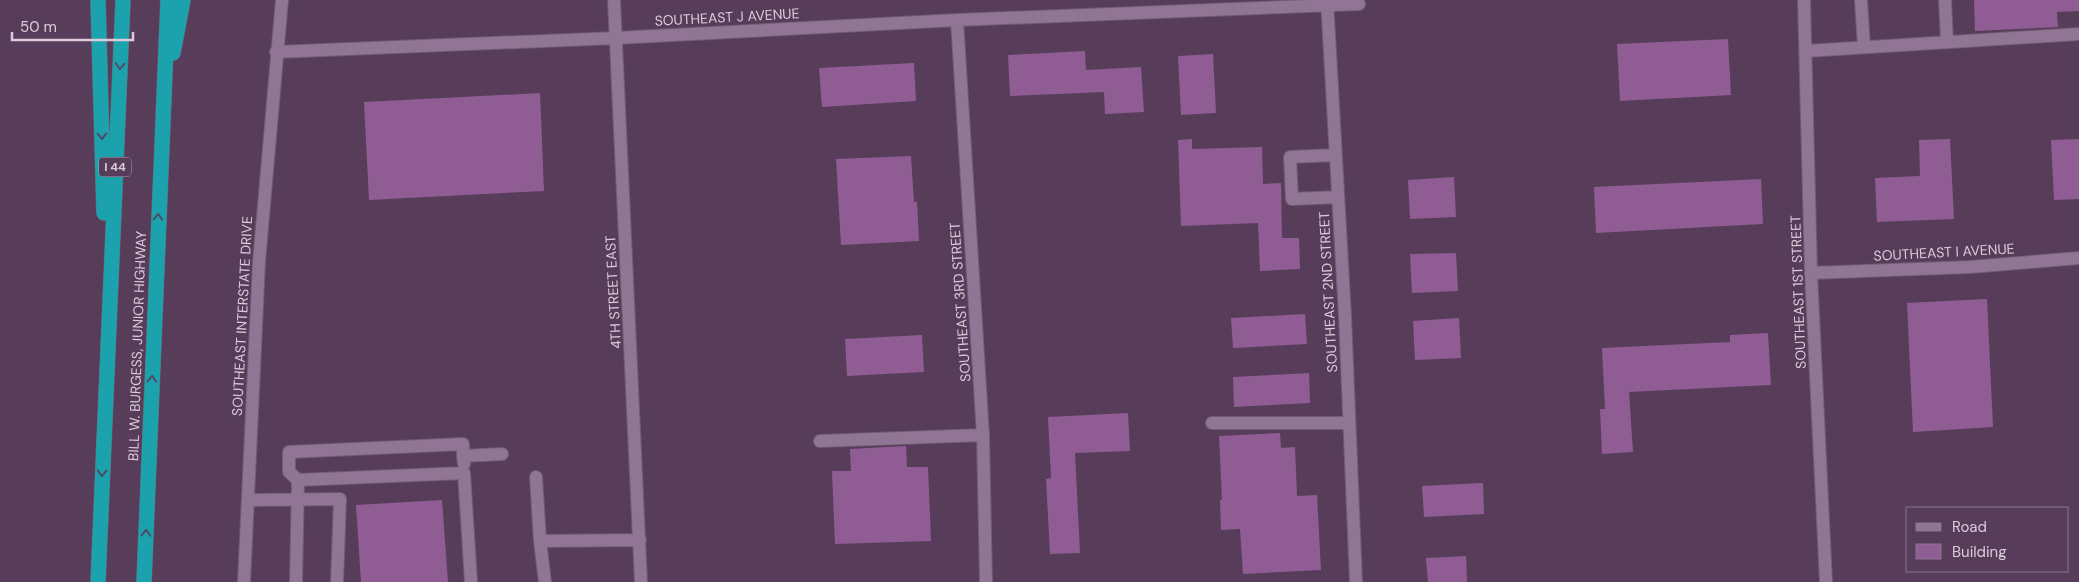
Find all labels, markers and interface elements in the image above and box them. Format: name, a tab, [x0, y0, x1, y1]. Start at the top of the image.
street label: SOUTHEAST J AVENUE	[654, 4, 800, 30]
scale bar	[12, 10, 134, 42]
text: 50 m	[20, 17, 57, 37]
one-way arrow	[114, 62, 125, 70]
one-way arrow	[97, 132, 107, 140]
road number: I 44	[99, 158, 131, 176]
street label: SOUTHEAST 2ND STREET	[1315, 211, 1341, 373]
one-way arrow	[153, 212, 164, 220]
street label: SOUTHEAST 1ST STREET	[1786, 215, 1810, 369]
street label: SOUTHEAST INTERSTATE DRIVE	[228, 216, 256, 416]
street label: SOUTHEAST 3RD STREET	[945, 221, 975, 382]
street label: BILL W. BURGESS, JUNIOR HIGHWAY	[124, 231, 150, 461]
street label: 4TH STREET EAST	[601, 235, 625, 349]
street label: SOUTHEAST I AVENUE	[1873, 239, 2015, 265]
one-way arrow	[147, 375, 158, 383]
one-way arrow	[97, 469, 108, 477]
legend	[1906, 507, 2069, 572]
text: Road	[1952, 517, 1987, 537]
one-way arrow	[141, 529, 151, 537]
text: Building	[1952, 542, 2007, 562]

